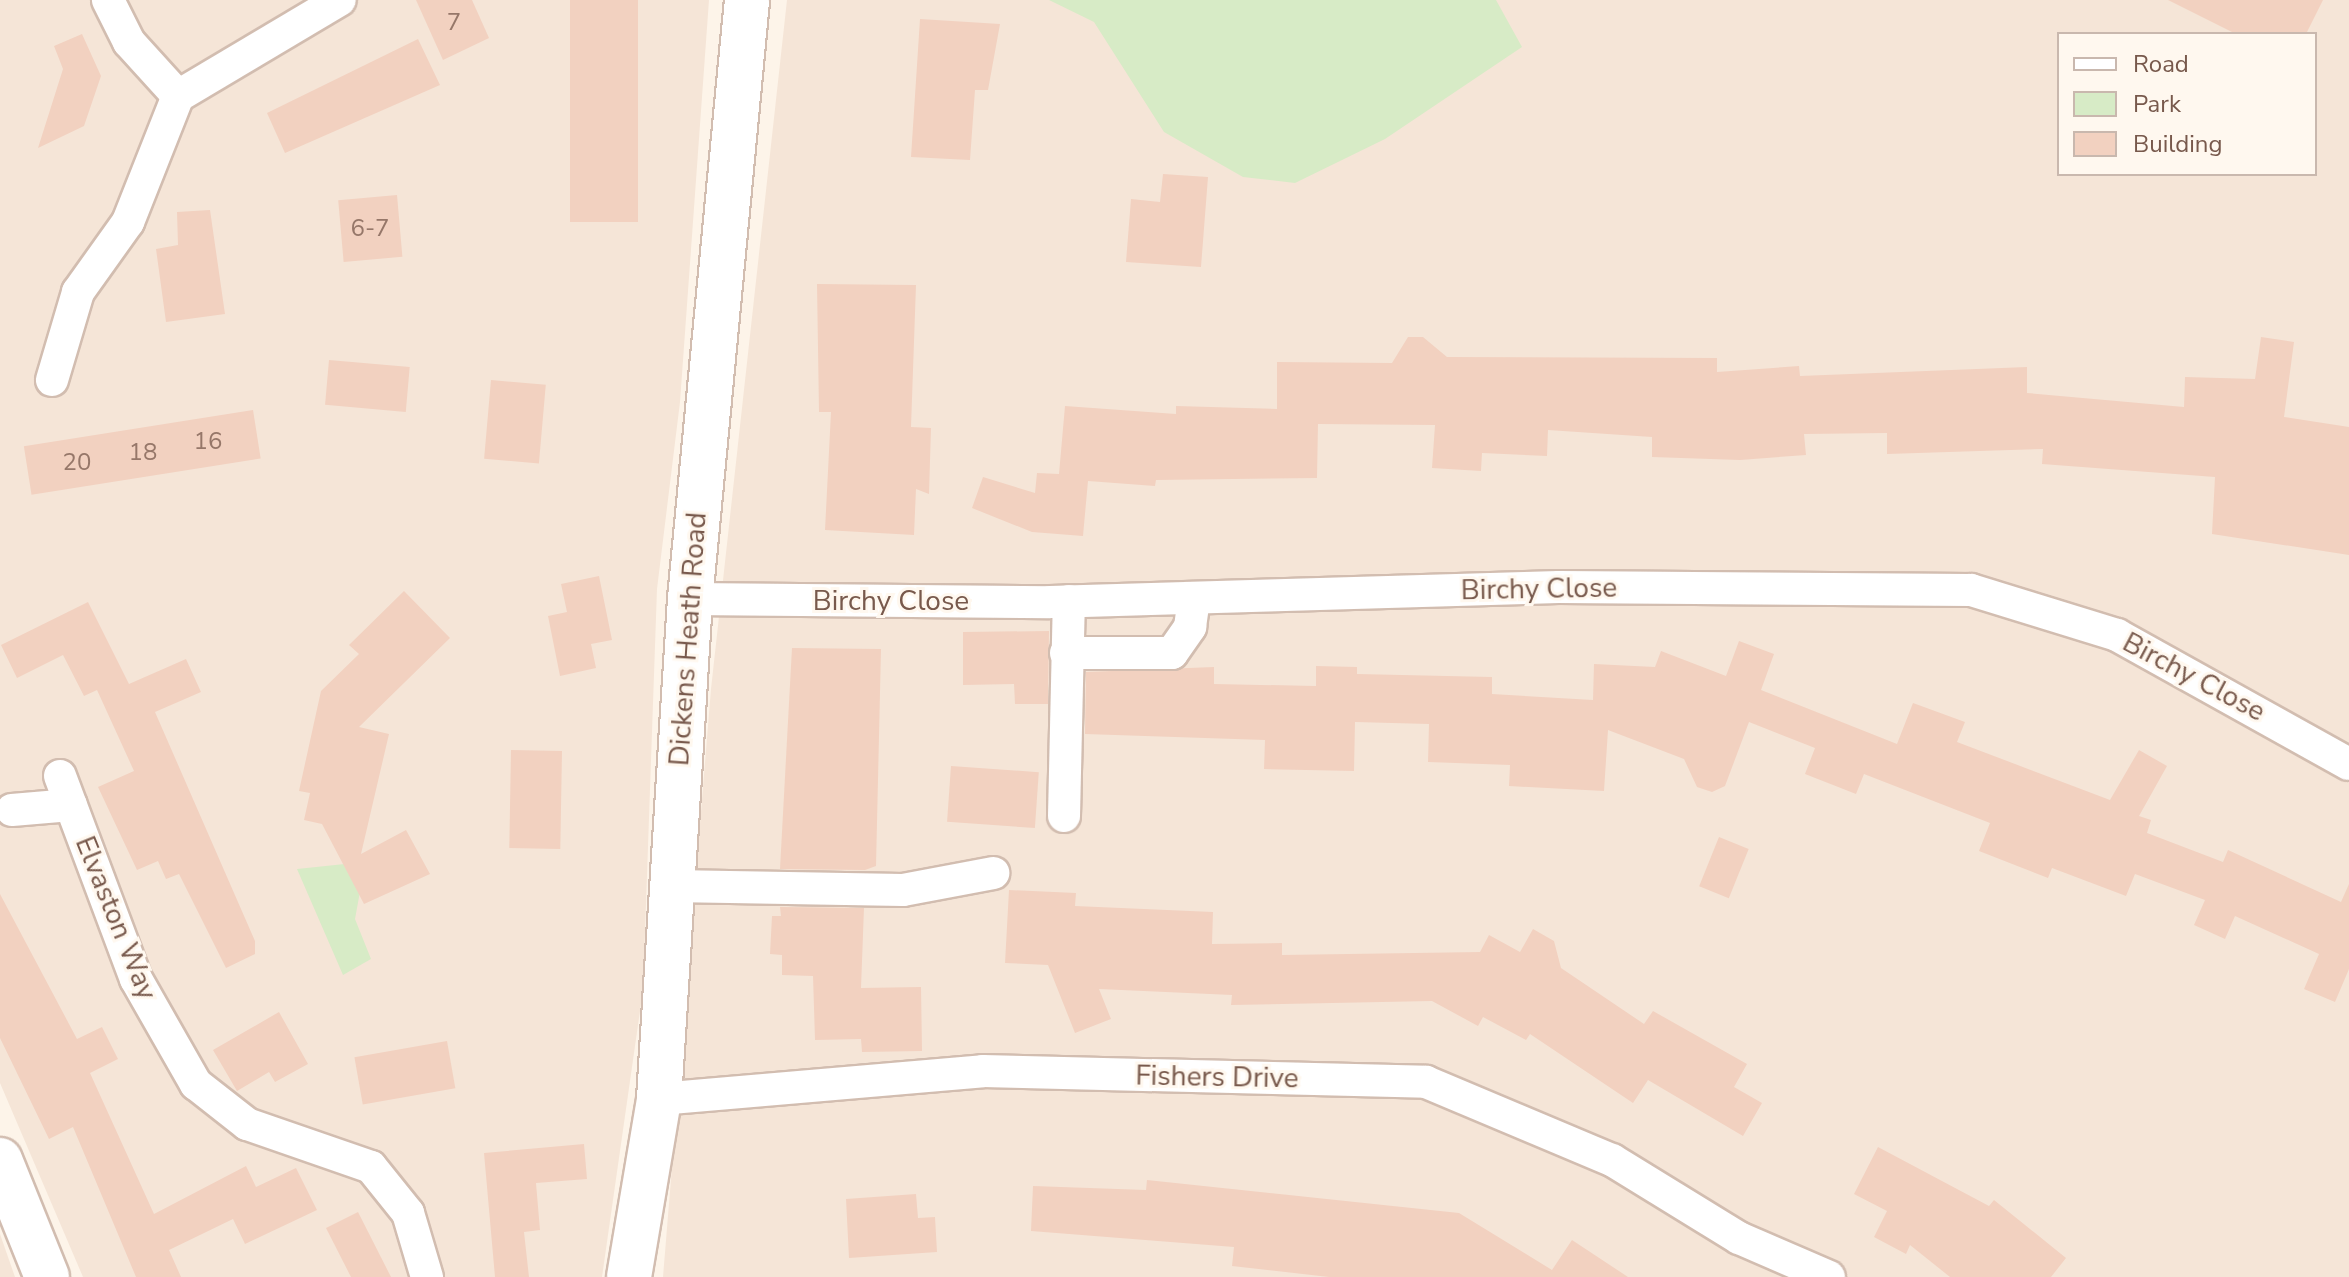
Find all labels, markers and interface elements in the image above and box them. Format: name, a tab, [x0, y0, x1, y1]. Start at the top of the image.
house number: 7	[447, 9, 461, 37]
legend	[2057, 32, 2317, 176]
text: Road	[2133, 48, 2189, 80]
text: Park	[2133, 88, 2181, 120]
text: Building	[2133, 128, 2223, 160]
house number: 6-7	[351, 215, 389, 243]
house number: 16	[194, 428, 222, 456]
house number: 18	[129, 439, 157, 467]
house number: 20	[63, 449, 91, 477]
street label: Dickens Heath Road	[662, 511, 714, 767]
street label: Birchy Close	[1460, 571, 1618, 607]
street label: Birchy Close	[813, 584, 969, 618]
street label: Birchy Close	[2117, 625, 2271, 729]
street label: Elvaston Way	[68, 831, 164, 1005]
street label: Fishers Drive	[1135, 1059, 1299, 1095]

